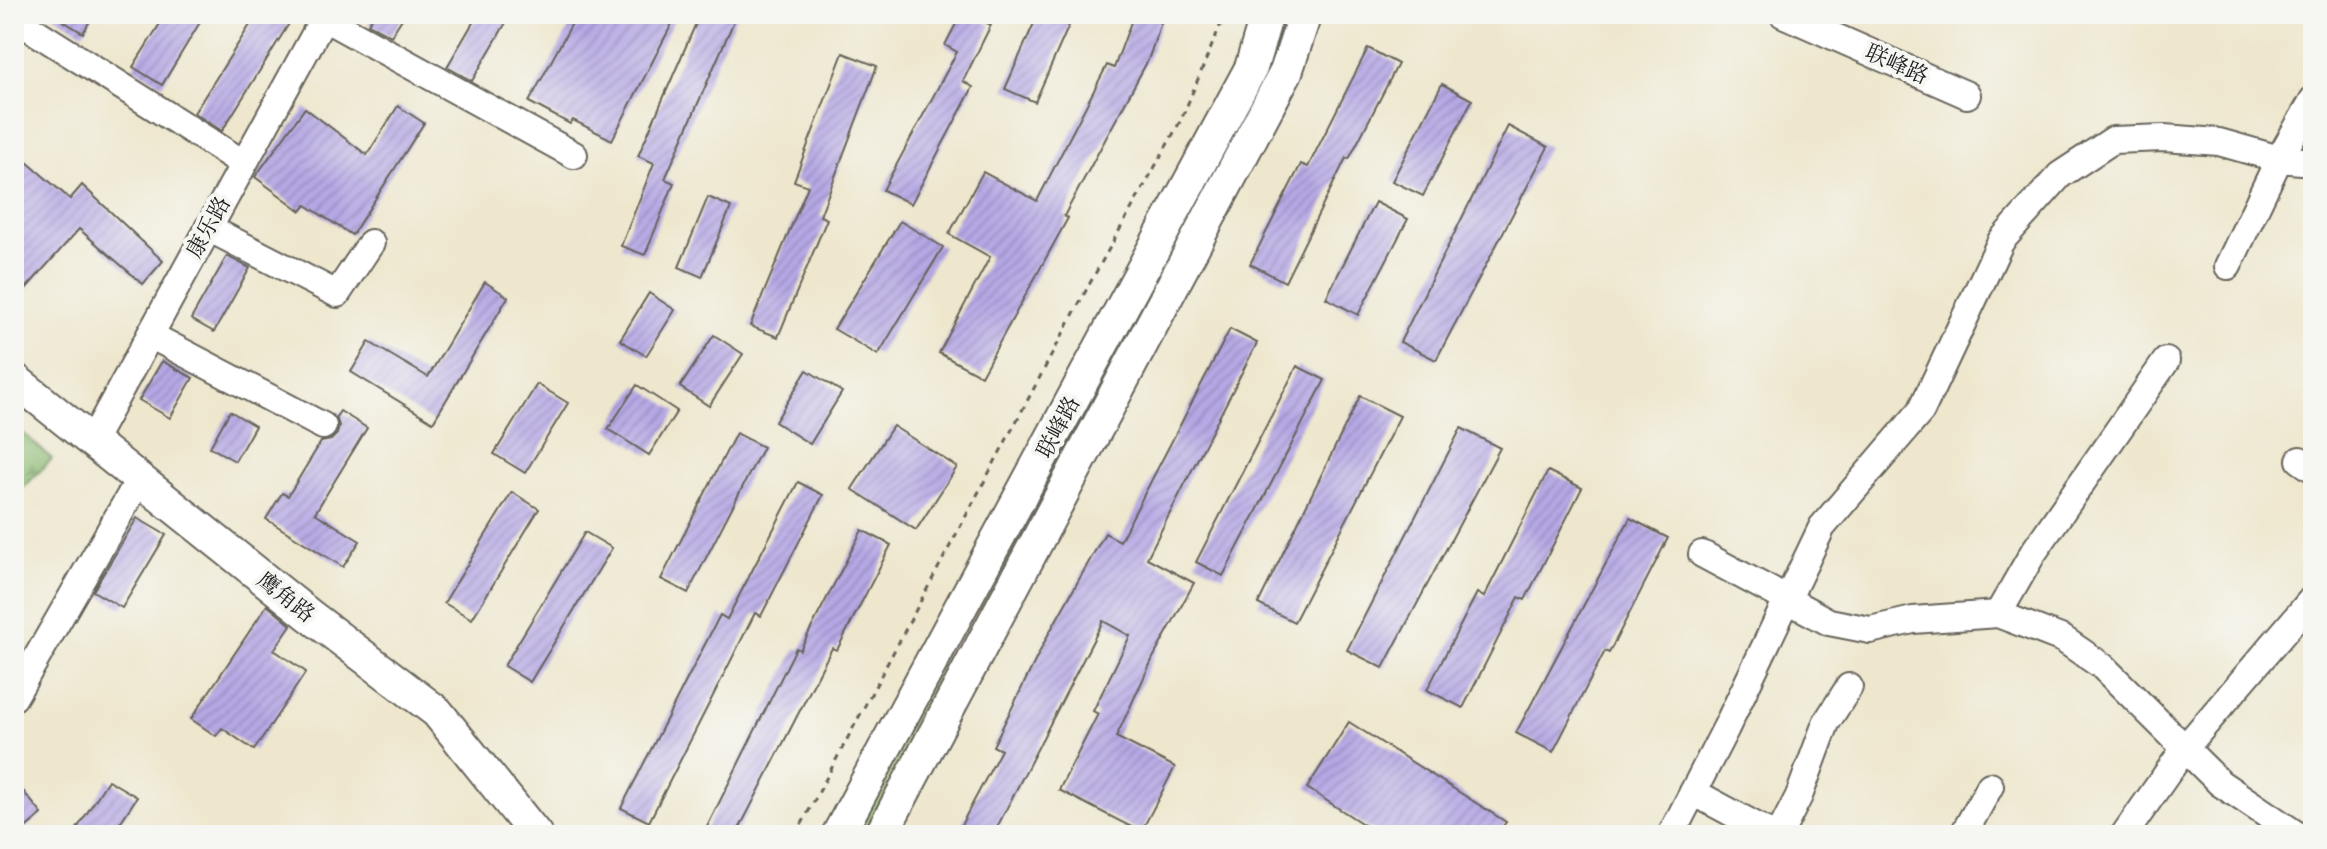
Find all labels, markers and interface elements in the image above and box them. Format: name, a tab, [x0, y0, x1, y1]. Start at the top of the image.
street label: 联峰路	[1861, 38, 1933, 90]
street label: 康乐路	[180, 192, 236, 262]
street label: 联峰路	[1031, 392, 1085, 462]
street label: 鹰角路	[252, 566, 320, 628]

